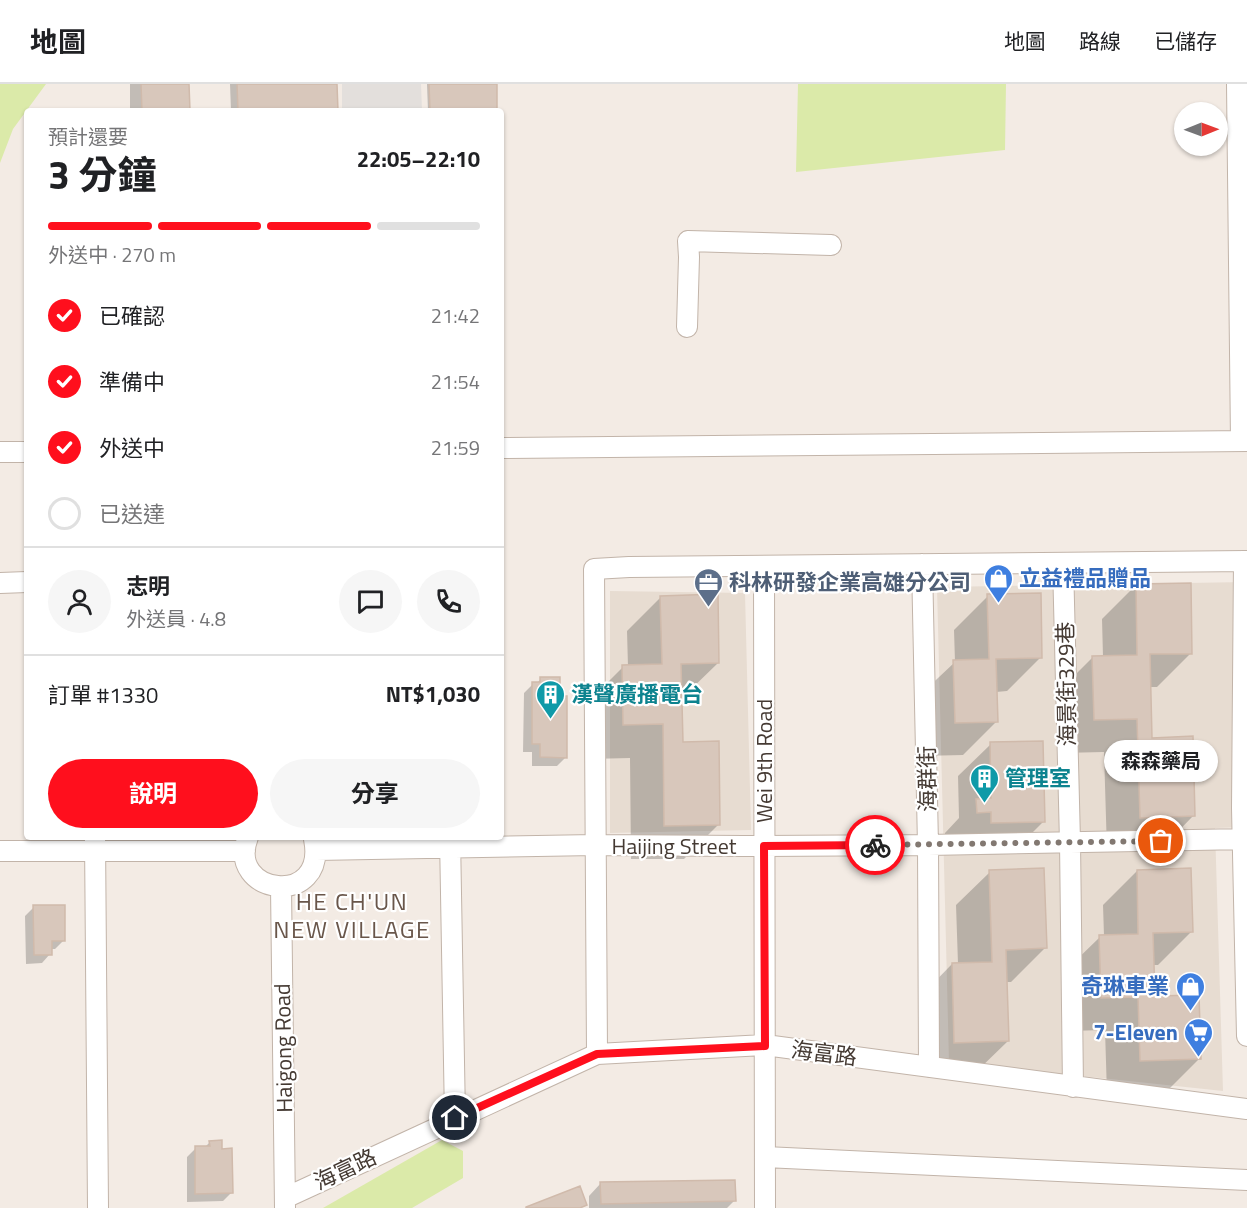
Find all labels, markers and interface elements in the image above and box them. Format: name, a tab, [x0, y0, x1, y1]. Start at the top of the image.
text: 地圖	[30, 20, 86, 63]
text: 地圖	[1004, 25, 1046, 57]
text: 路線	[1079, 25, 1121, 57]
text: 已儲存	[1154, 25, 1217, 57]
north arrow	[1174, 102, 1228, 156]
map controls	[1174, 102, 1228, 156]
text: 預計還要	[48, 121, 128, 152]
text: 22:05–22:10	[357, 142, 480, 176]
text: 3 分鐘	[48, 145, 156, 204]
text: 外送中 · 270 m	[48, 239, 176, 270]
icon: check	[48, 299, 81, 332]
text: 已確認	[99, 299, 165, 333]
text: 21:42	[431, 300, 480, 331]
icon: check	[48, 365, 81, 398]
text: 準備中	[99, 365, 165, 399]
text: 21:54	[431, 366, 480, 397]
icon: check	[48, 431, 81, 464]
text: 外送中	[99, 431, 165, 465]
text: 21:59	[431, 432, 480, 463]
text: 已送達	[99, 497, 165, 531]
place label: 立益禮品贈品	[1019, 561, 1151, 595]
shop icon: 立益禮品贈品	[982, 562, 1014, 604]
place label: 科林研發企業高雄分公司	[729, 565, 971, 599]
office icon: 科林研發企業高雄分公司	[692, 566, 724, 608]
text: 志明	[126, 569, 170, 603]
button: person	[48, 570, 111, 633]
button: chat	[339, 570, 402, 633]
button: phone	[417, 570, 480, 633]
text: 外送員 · 4.8	[126, 603, 226, 634]
street label: 海景街329巷	[1048, 621, 1084, 747]
text: NT$1,030	[386, 677, 480, 711]
place label: 漢聲廣播電台	[571, 677, 703, 711]
text: 訂單 #1330	[48, 678, 158, 712]
building icon: 漢聲廣播電台	[534, 678, 566, 720]
street label: Wei 9th Road	[747, 699, 781, 823]
callout: 森森藥局	[1104, 739, 1218, 781]
text: 森森藥局	[1121, 745, 1201, 776]
street label: 海群街	[909, 746, 945, 812]
button: 說明	[48, 759, 258, 828]
button: 分享	[270, 759, 480, 828]
place label: 管理室	[1005, 761, 1071, 795]
building icon: 管理室	[968, 762, 1000, 804]
courier	[845, 815, 905, 875]
pin	[1135, 815, 1186, 866]
icon: bag	[1144, 824, 1177, 857]
street label: Haijing Street	[611, 829, 737, 863]
icon: bike	[859, 829, 892, 862]
district label: HE CH'UN NEW VILLAGE	[273, 883, 431, 947]
place label: 奇琳車業	[1081, 969, 1169, 1003]
shop icon: 奇琳車業	[1174, 970, 1206, 1012]
street label: Haigong Road	[265, 983, 301, 1113]
place label: 7-Eleven	[1093, 1015, 1178, 1049]
supermarket icon: 7-Eleven	[1183, 1016, 1215, 1058]
street label: 海富路	[789, 1032, 859, 1074]
pin	[429, 1092, 480, 1143]
icon: home	[438, 1101, 471, 1134]
street label: 海富路	[308, 1140, 382, 1198]

